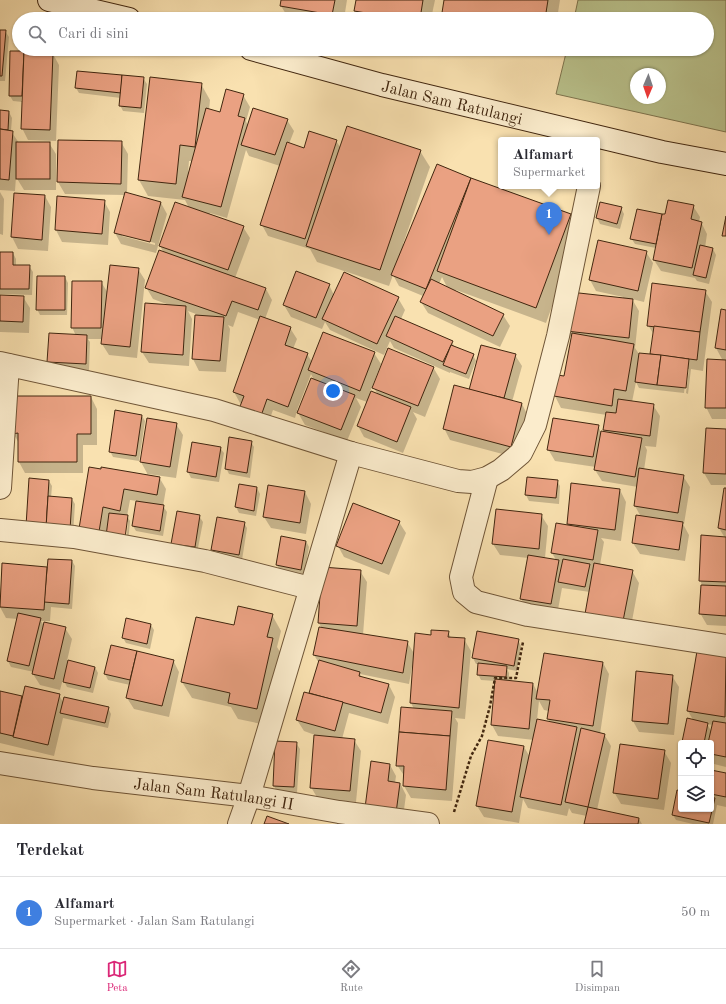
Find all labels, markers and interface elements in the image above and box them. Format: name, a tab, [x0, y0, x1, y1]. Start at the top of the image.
search box	[12, 12, 714, 56]
icon: search	[26, 23, 48, 45]
text: Cari di sini	[58, 27, 129, 42]
north arrow	[630, 68, 666, 104]
street label: Jalan Sam Ratulangi	[380, 79, 524, 128]
popup	[498, 137, 600, 189]
text: Alfamart	[513, 148, 573, 163]
text: Supermarket	[513, 166, 585, 179]
pin: 1	[536, 202, 562, 235]
your location	[323, 381, 343, 401]
map controls	[678, 740, 714, 812]
button: locate	[678, 740, 714, 776]
button: layers	[678, 776, 714, 812]
street label: Jalan Sam Ratulangi II	[133, 777, 295, 814]
text: Terdekat	[16, 842, 84, 859]
text: Alfamart	[54, 897, 114, 912]
text: 1	[25, 906, 33, 919]
text: 50 m	[681, 906, 710, 919]
text: Supermarket · Jalan Sam Ratulangi	[54, 915, 255, 928]
tab: Peta	[106, 958, 128, 996]
tab: Rute	[340, 958, 363, 996]
tab: Disimpan	[575, 958, 620, 996]

